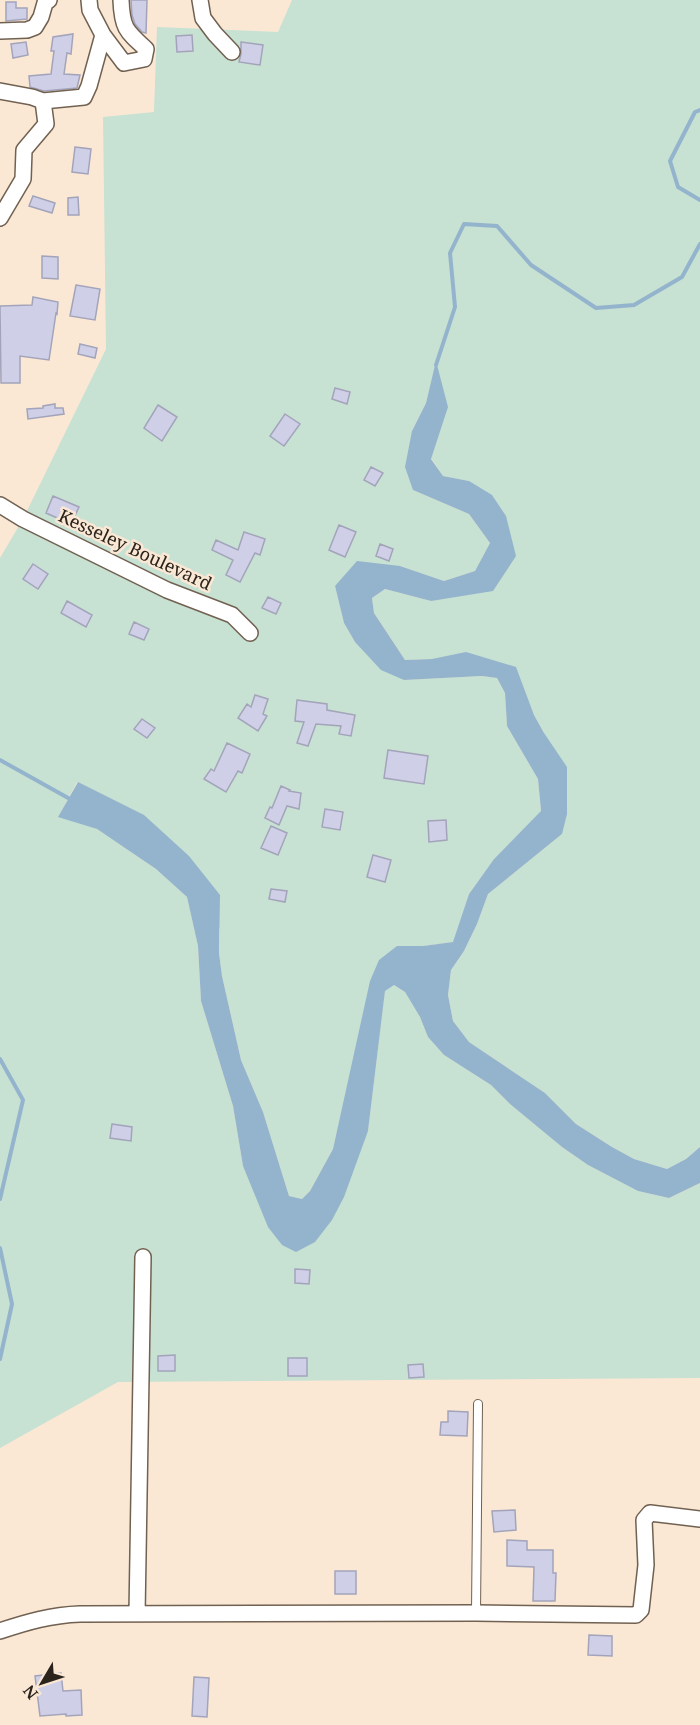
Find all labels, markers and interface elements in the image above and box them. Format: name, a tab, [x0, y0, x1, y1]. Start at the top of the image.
street label: Kesseley Boulevard	[55, 503, 216, 595]
north arrow	[12, 1653, 72, 1713]
text: N	[18, 1680, 43, 1704]

